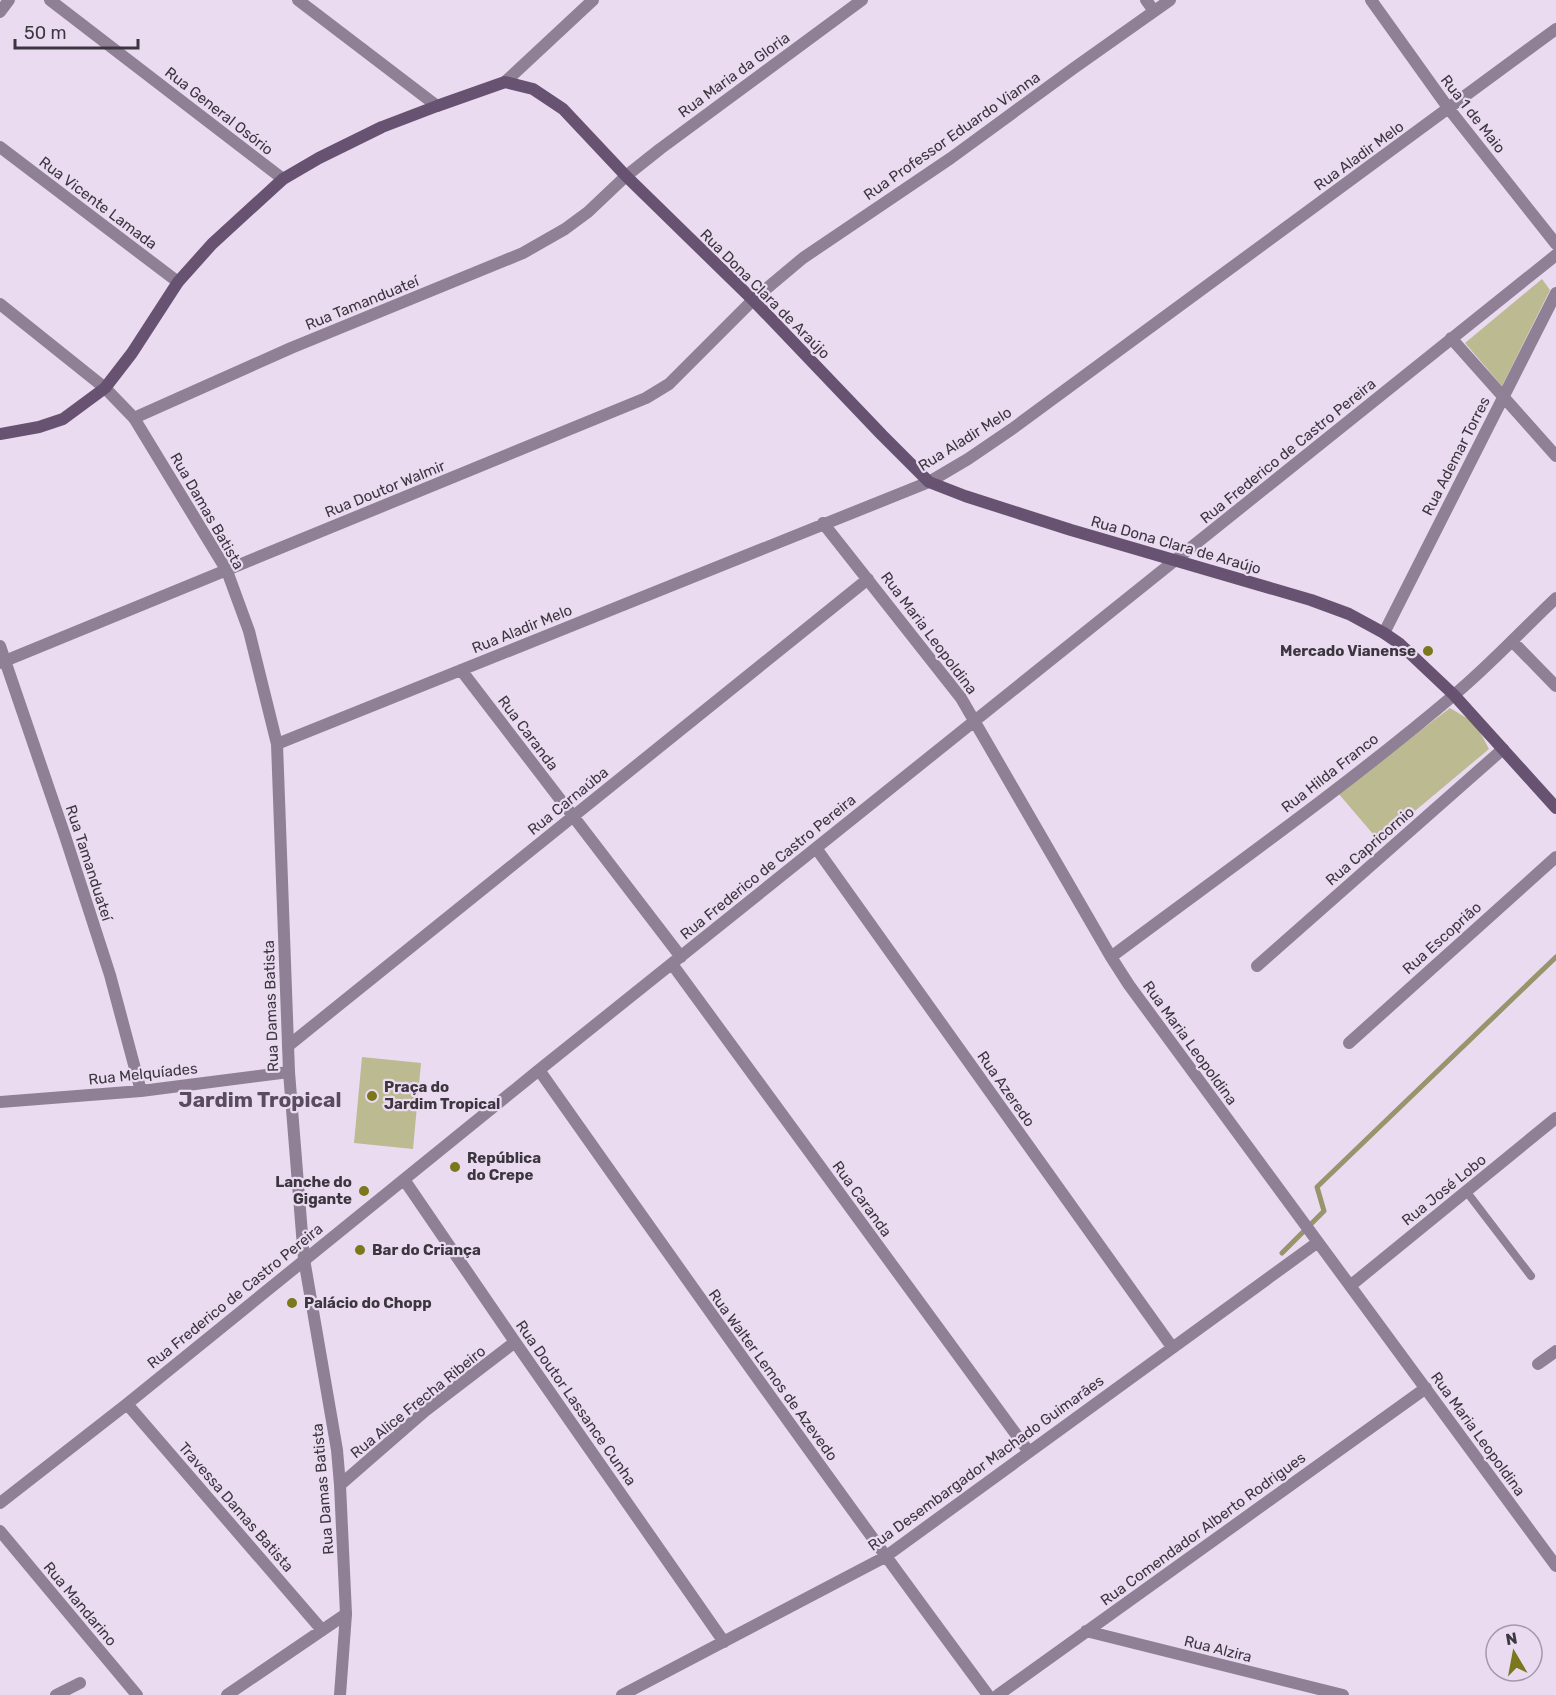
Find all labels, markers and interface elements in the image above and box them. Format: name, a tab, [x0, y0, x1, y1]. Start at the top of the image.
scale bar	[15, 12, 138, 50]
text: 50 m	[24, 22, 67, 44]
street label: Rua Maria da Gloria	[675, 29, 793, 121]
street label: Rua General Osório	[161, 63, 277, 159]
street label: Rua Professor Eduardo Vianna	[860, 68, 1044, 204]
street label: Rua 1 de Maio	[1437, 71, 1509, 157]
street label: Rua Aladir Melo	[1311, 117, 1407, 195]
street label: Rua Vicente Lamada	[35, 153, 161, 253]
street label: Rua Dona Clara de Araújo	[696, 225, 834, 363]
street label: Rua Tamanduateí	[303, 272, 423, 334]
street label: Rua Frederico de Castro Pereira	[1197, 375, 1379, 527]
street label: Rua Ademar Torres	[1418, 393, 1494, 519]
street label: Rua Aladir Melo	[915, 403, 1015, 475]
street label: Rua Damas Batista	[166, 449, 248, 573]
street label: Rua Doutor Walmir	[322, 457, 448, 521]
street label: Rua Dona Clara de Araújo	[1089, 512, 1263, 578]
street label: Rua Maria Leopoldina	[877, 568, 981, 698]
street label: Rua Aladir Melo	[469, 601, 575, 657]
place label: Mercado Vianense	[1280, 642, 1416, 660]
marker: Mercado Vianense	[1421, 644, 1435, 658]
street label: Rua Caranda	[494, 692, 562, 774]
street label: Rua Hilda Franco	[1278, 730, 1382, 816]
street label: Rua Carnaúba	[524, 763, 612, 839]
street label: Rua Frederico de Castro Pereira	[677, 791, 859, 943]
street label: Rua Tamanduateí	[62, 803, 117, 925]
street label: Rua Capricornio	[1322, 803, 1418, 889]
street label: Rua Escoprião	[1399, 898, 1485, 978]
street label: Rua Damas Batista	[260, 940, 282, 1072]
street label: Rua Maria Leopoldina	[1139, 978, 1241, 1108]
street label: Rua Azeredo	[973, 1048, 1039, 1130]
street label: Rua Melquíades	[88, 1059, 199, 1089]
place label: Praça do Jardim Tropical	[384, 1078, 500, 1113]
district label: Jardim Tropical	[179, 1087, 341, 1112]
marker: Praça do Jardim Tropical	[365, 1089, 379, 1103]
place label: República do Crepe	[467, 1149, 541, 1184]
street label: Rua José Lobo	[1398, 1151, 1490, 1229]
street label: Rua Caranda	[828, 1158, 896, 1240]
marker: República do Crepe	[448, 1160, 462, 1174]
place label: Lanche do Gigante	[275, 1173, 352, 1208]
marker: Lanche do Gigante	[357, 1184, 371, 1198]
street label: Rua Frederico de Castro Pereira	[144, 1220, 326, 1372]
place label: Bar do Criança	[372, 1241, 481, 1259]
marker: Bar do Criança	[353, 1243, 367, 1257]
street label: Rua Walter Lemos de Azevedo	[705, 1286, 841, 1464]
place label: Palácio do Chopp	[304, 1294, 432, 1312]
marker: Palácio do Chopp	[285, 1296, 299, 1310]
street label: Rua Doutor Lassance Cunha	[512, 1317, 640, 1489]
street label: Rua Alice Frecha Ribeiro	[347, 1342, 489, 1462]
street label: Rua Maria Leopoldina	[1427, 1369, 1529, 1499]
street label: Rua Desembargador Machado Guimarães	[865, 1371, 1108, 1555]
street label: Rua Damas Batista	[308, 1423, 338, 1555]
street label: Travessa Damas Batista	[175, 1438, 297, 1576]
street label: Rua Comendador Alberto Rodrigues	[1097, 1448, 1309, 1609]
street label: Rua Mandarino	[40, 1558, 120, 1650]
north arrow	[1484, 1623, 1544, 1683]
text: N	[1504, 1628, 1519, 1649]
street label: Rua Alzira	[1182, 1632, 1254, 1666]

